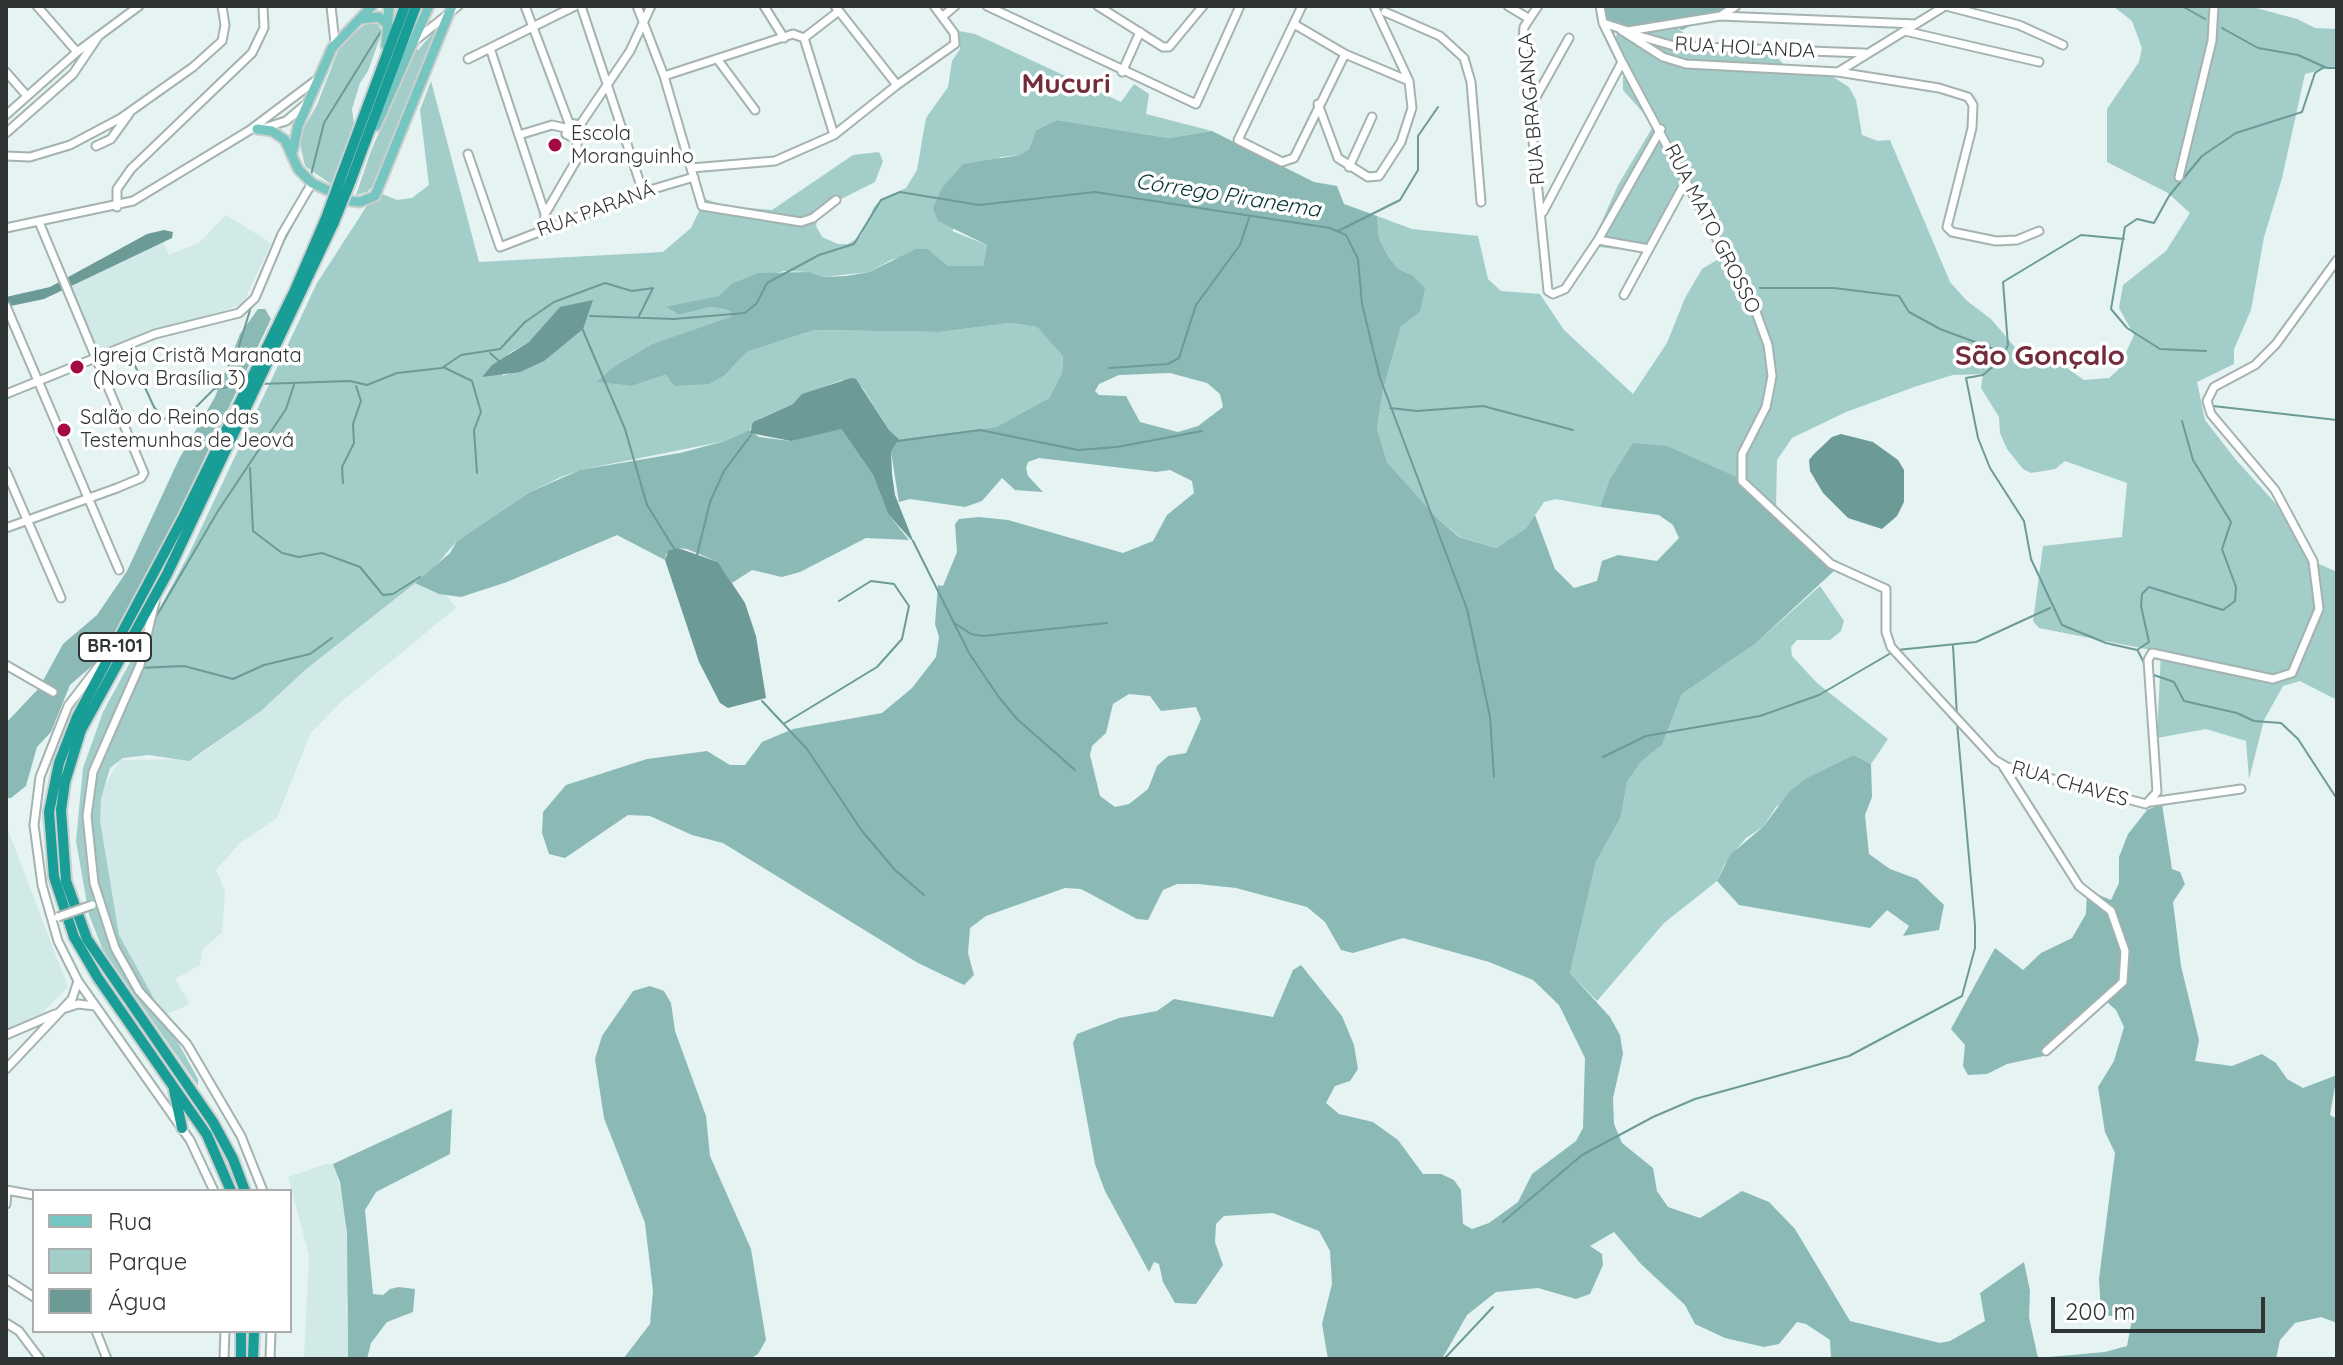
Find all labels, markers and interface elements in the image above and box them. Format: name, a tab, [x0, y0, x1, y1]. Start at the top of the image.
street label: RUA BRAGANÇA	[1513, 32, 1551, 186]
street label: RUA HOLANDA	[1674, 32, 1816, 64]
district label: Mucuri	[1021, 68, 1111, 102]
place label: Escola Moranguinho	[571, 122, 694, 169]
marker: Escola Moranguinho	[546, 136, 564, 154]
street label: RUA MATO GROSSO	[1659, 140, 1765, 318]
water label: Córrego Piranema	[1134, 168, 1322, 224]
street label: RUA PARANÁ	[534, 178, 658, 242]
district label: São Gonçalo	[1955, 340, 2125, 374]
place label: Igreja Cristã Maranata (Nova Brasília 3)	[93, 344, 302, 391]
marker: Igreja Cristã Maranata (Nova Brasília 3)	[68, 358, 86, 376]
place label: Salão do Reino das Testemunhas de Jeová	[80, 406, 294, 453]
marker: Salão do Reino das Testemunhas de Jeová	[55, 421, 73, 439]
road number: BR-101	[79, 633, 151, 661]
street label: RUA CHAVES	[2009, 756, 2131, 812]
legend	[32, 1189, 292, 1333]
text: Rua	[108, 1206, 152, 1236]
text: Parque	[108, 1246, 187, 1276]
scale bar	[2055, 1281, 2269, 1331]
text: Água	[108, 1286, 167, 1316]
text: 200 m	[2065, 1296, 2135, 1326]

